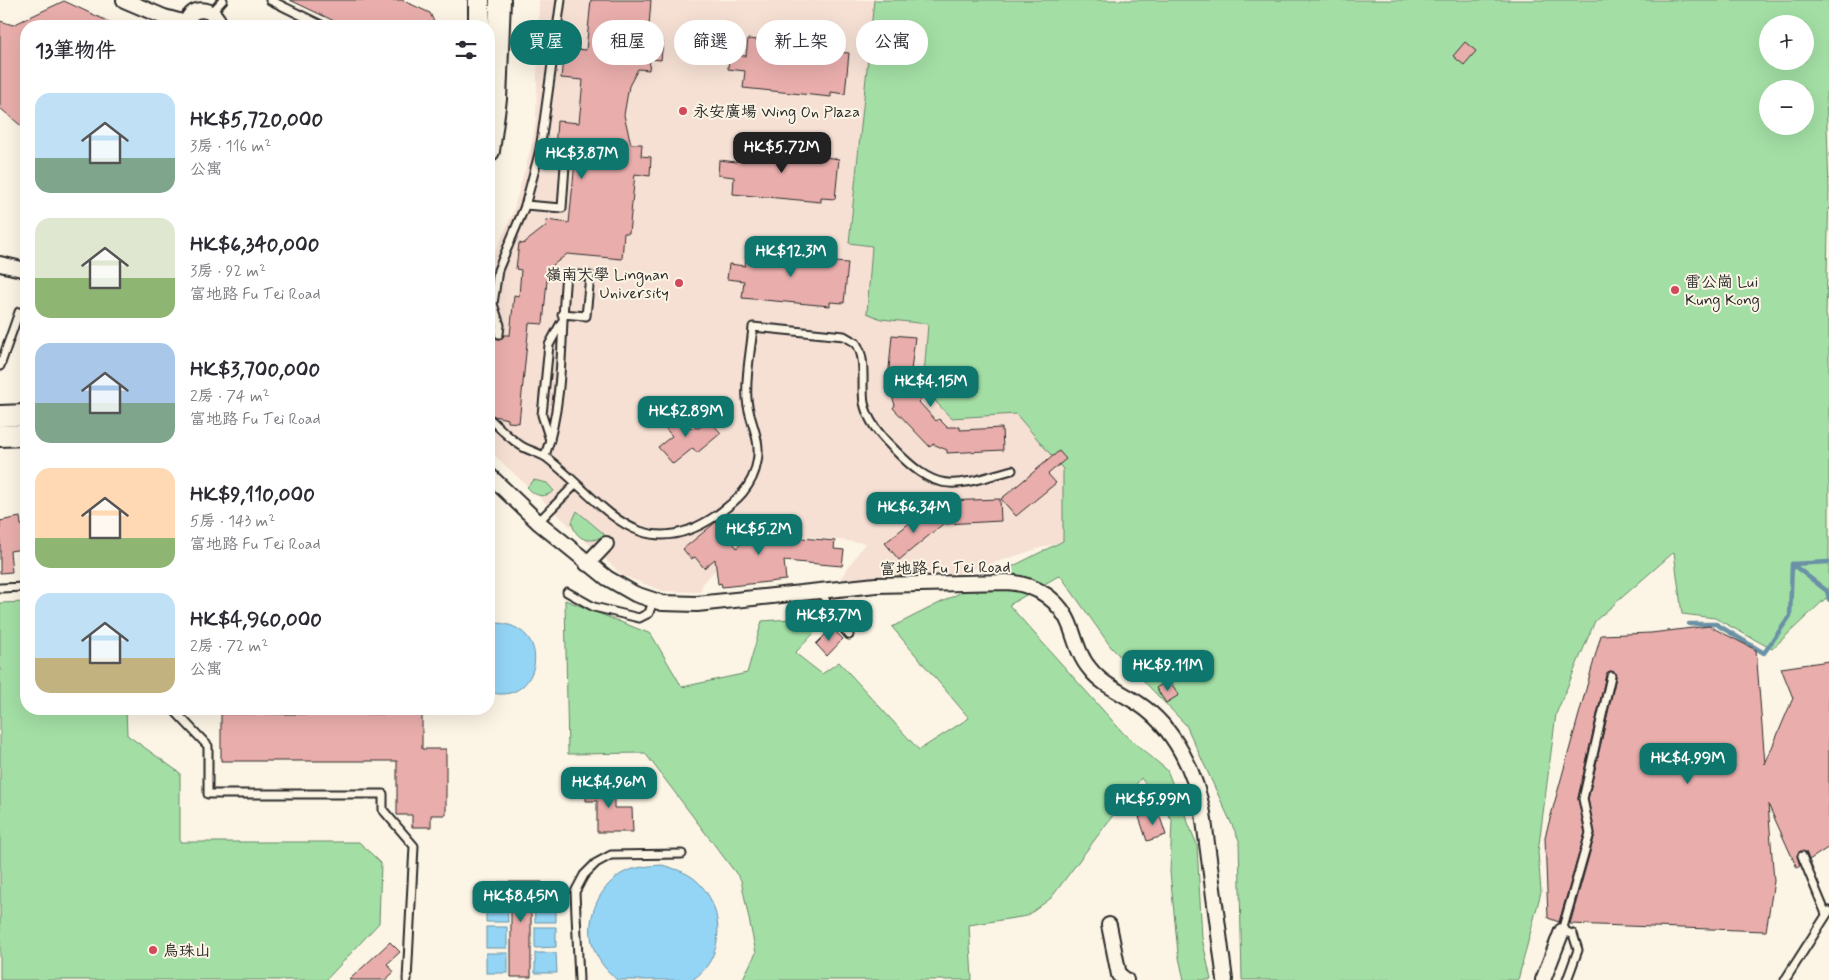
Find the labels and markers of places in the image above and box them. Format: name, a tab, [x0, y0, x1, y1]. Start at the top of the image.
place label: 永安廣場 Wing On Plaza	[693, 102, 860, 124]
marker: 永安廣場 Wing On Plaza	[677, 105, 689, 117]
pin: HK$5.72M	[730, 132, 834, 174]
pin: HK$3.87M	[530, 138, 634, 180]
pin: HK$12.3M	[739, 236, 843, 278]
place label: 嶺南大學 Lingnan University	[546, 265, 669, 304]
place label: 雷公崗 Lui Kung Kong	[1685, 272, 1760, 312]
marker: 嶺南大學 Lingnan University	[673, 277, 685, 289]
marker: 雷公崗 Lui Kung Kong	[1669, 284, 1681, 296]
pin: HK$4.15M	[879, 366, 983, 408]
pin: HK$2.89M	[634, 396, 738, 438]
pin: HK$6.34M	[862, 492, 966, 534]
pin: HK$5.2M	[713, 514, 805, 556]
pin: HK$3.7M	[783, 600, 875, 642]
pin: HK$9.11M	[1116, 650, 1220, 692]
pin: HK$4.99M	[1636, 742, 1740, 785]
pin: HK$4.96M	[557, 766, 661, 809]
pin: HK$5.99M	[1101, 784, 1205, 826]
pin: HK$8.45M	[469, 880, 573, 923]
place label: 烏珠山	[163, 941, 211, 962]
marker: 烏珠山	[147, 944, 159, 956]

